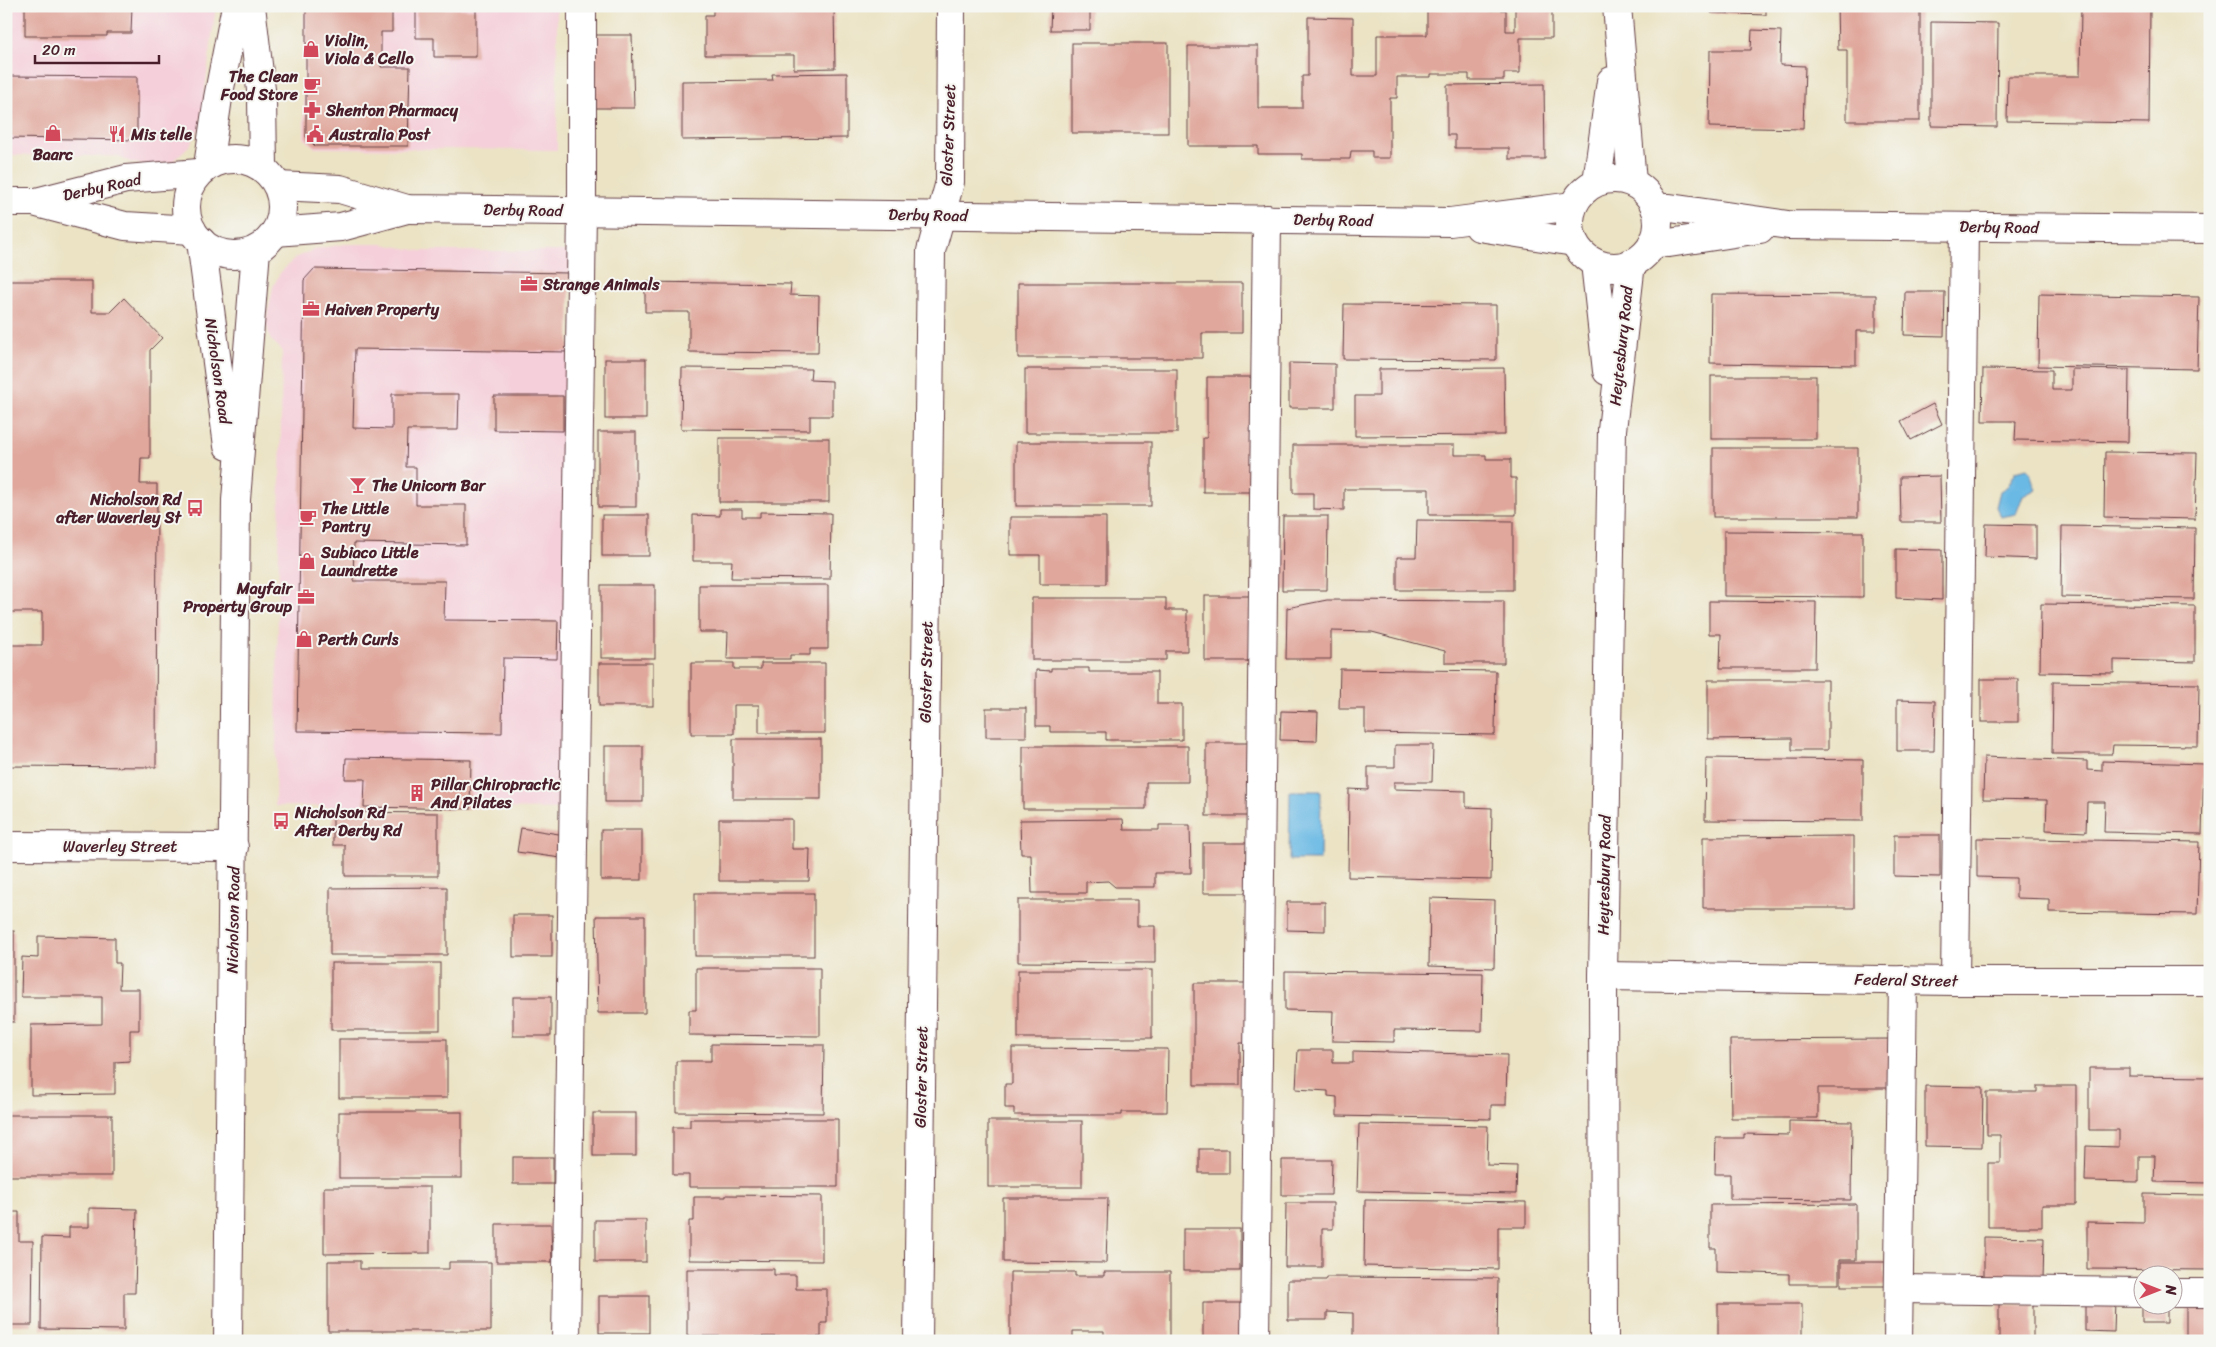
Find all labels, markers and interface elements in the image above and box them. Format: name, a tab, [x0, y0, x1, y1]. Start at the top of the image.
place label: Violin, Viola & Cello	[325, 26, 414, 73]
scale bar	[35, 32, 159, 64]
text: 20 m	[42, 37, 76, 63]
shop icon: Violin, Viola & Cello	[301, 39, 321, 59]
place label: The Clean Food Store	[220, 62, 299, 109]
cafe icon: The Clean Food Store	[302, 75, 322, 95]
street label: Gloster Street	[932, 84, 964, 186]
place label: Shenton Pharmacy	[325, 96, 459, 125]
pharmacy icon: Shenton Pharmacy	[302, 100, 322, 120]
place label: Mis telle	[130, 120, 192, 149]
place label: Australia Post	[328, 120, 431, 149]
shop icon: Baarc	[43, 123, 63, 143]
restaurant icon: Mis telle	[107, 124, 127, 144]
public building icon: Australia Post	[305, 124, 325, 144]
place label: Baarc	[33, 140, 73, 169]
street label: Derby Road	[60, 164, 145, 209]
street label: Derby Road	[483, 195, 565, 225]
street label: Derby Road	[888, 200, 970, 230]
street label: Derby Road	[1293, 205, 1375, 235]
street label: Derby Road	[1959, 212, 2041, 242]
place label: Strange Animals	[542, 270, 660, 299]
office icon: Strange Animals	[519, 274, 539, 294]
street label: Heytesbury Road	[1600, 283, 1642, 407]
place label: Haiven Property	[324, 295, 440, 324]
office icon: Haiven Property	[301, 299, 321, 319]
street label: Nicholson Road	[196, 316, 240, 428]
place label: The Unicorn Bar	[372, 471, 487, 500]
bar icon: The Unicorn Bar	[348, 475, 368, 495]
place label: Nicholson Rd after Waverley St	[55, 485, 183, 532]
place label: The Little Pantry	[322, 494, 389, 541]
bus stop icon: Nicholson Rd after Waverley St	[185, 498, 205, 518]
cafe icon: The Little Pantry	[298, 507, 318, 527]
place label: Subiaco Little Laundrette	[320, 538, 419, 585]
shop icon: Subiaco Little Laundrette	[297, 551, 317, 571]
place label: Mayfair Property Group	[183, 574, 293, 621]
office icon: Mayfair Property Group	[296, 587, 316, 607]
street label: Gloster Street	[911, 621, 941, 723]
place label: Perth Curls	[318, 625, 399, 654]
shop icon: Perth Curls	[294, 629, 314, 649]
place label: Pillar Chiropractic And Pilates	[430, 770, 561, 817]
building icon: Pillar Chiropractic And Pilates	[407, 783, 427, 803]
place label: Nicholson Rd After Derby Rd	[294, 798, 403, 845]
bus stop icon: Nicholson Rd After Derby Rd	[271, 811, 291, 831]
street label: Heytesbury Road	[1588, 813, 1620, 935]
street label: Waverley Street	[63, 832, 177, 861]
street label: Nicholson Road	[218, 865, 248, 974]
street label: Federal Street	[1854, 965, 1958, 995]
street label: Gloster Street	[906, 1026, 936, 1128]
north arrow	[2134, 1264, 2184, 1314]
text: N	[2158, 1284, 2183, 1295]

